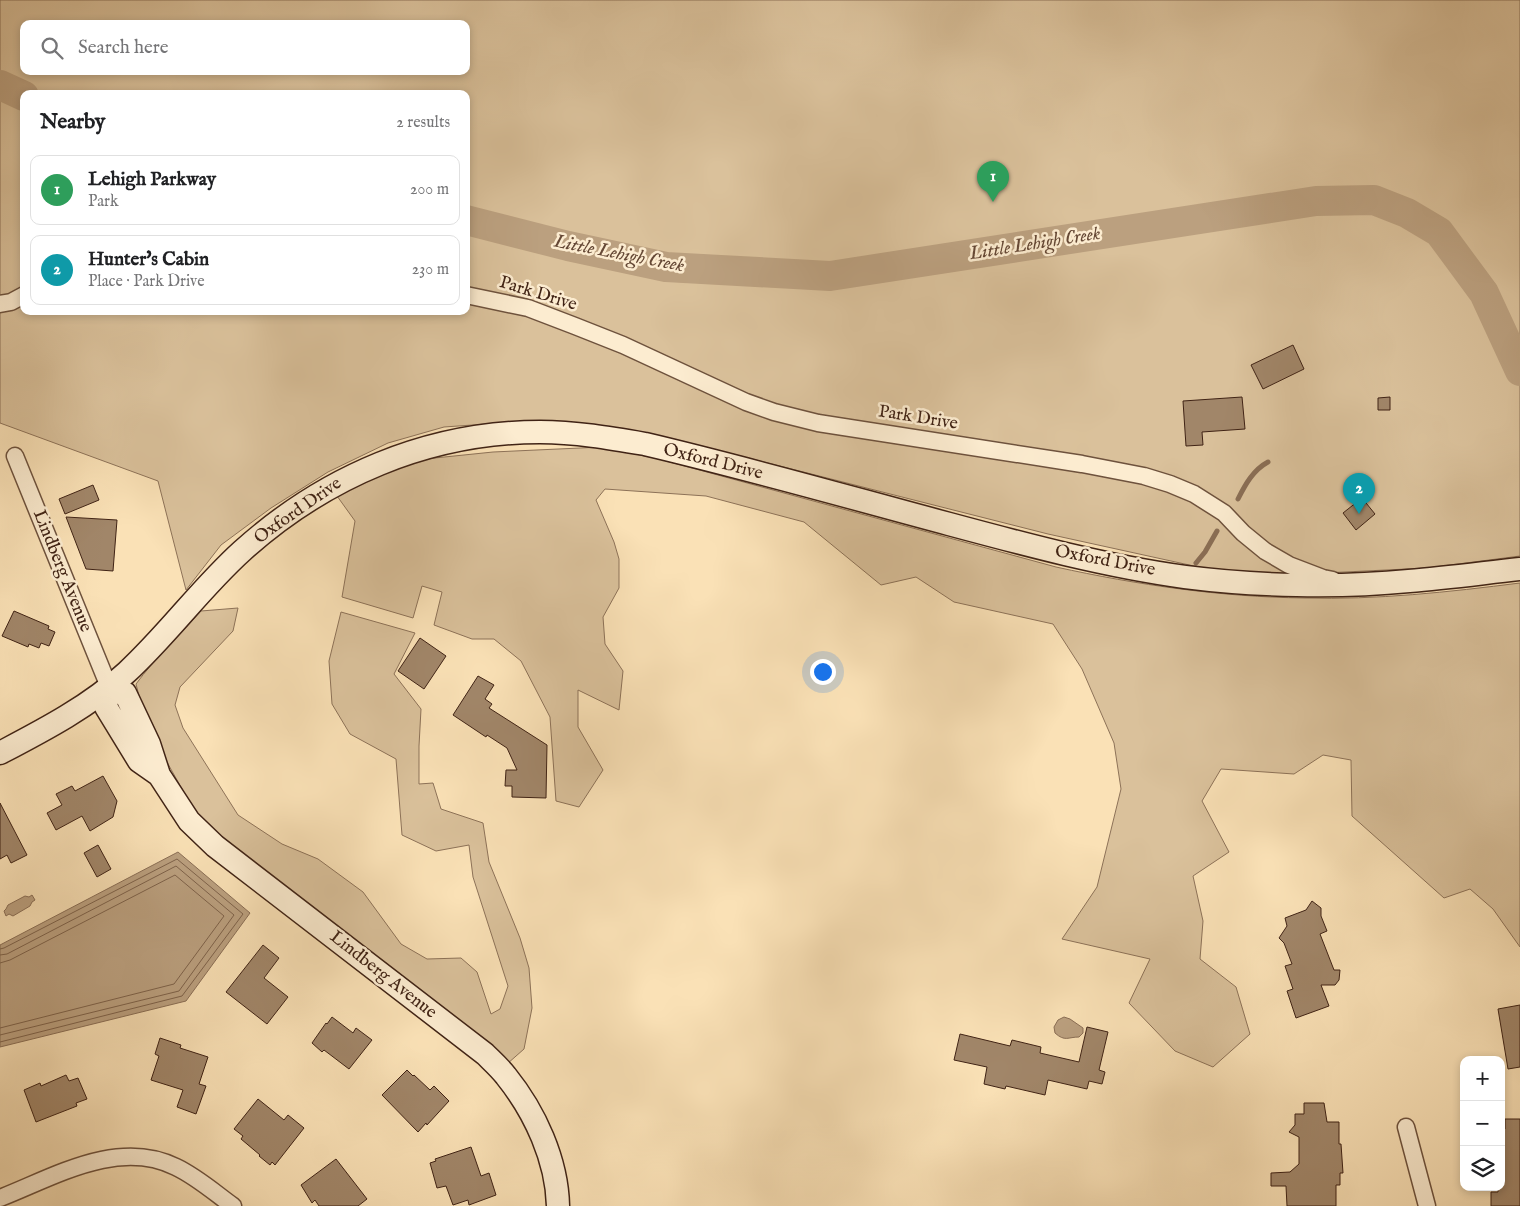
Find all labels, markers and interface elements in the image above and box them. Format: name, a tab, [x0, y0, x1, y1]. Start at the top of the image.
search box	[20, 20, 470, 75]
icon: search	[38, 34, 66, 62]
text: Search here	[78, 36, 169, 60]
text: Nearby	[40, 109, 105, 136]
text: 2 results	[396, 113, 450, 133]
pin: 1	[977, 161, 1009, 202]
text: Lehigh Parkway	[88, 168, 216, 192]
text: 1	[54, 180, 60, 200]
text: 200 m	[410, 180, 449, 200]
text: Park	[88, 192, 118, 212]
water label: Little Lehigh Creek	[967, 222, 1103, 266]
water label: Little Lehigh Creek	[551, 229, 687, 278]
text: Hunter's Cabin	[88, 248, 209, 272]
text: 2	[53, 260, 61, 280]
text: 230 m	[412, 260, 449, 280]
street label: Park Drive	[496, 271, 580, 317]
text: Place · Park Drive	[88, 272, 204, 292]
street label: Park Drive	[877, 400, 959, 436]
street label: Oxford Drive	[661, 439, 765, 485]
street label: Oxford Drive	[250, 472, 346, 550]
pin: 2	[1343, 473, 1375, 514]
street label: Lindberg Avenue	[27, 506, 97, 636]
street label: Oxford Drive	[1053, 540, 1157, 582]
your location	[810, 659, 836, 685]
street label: Lindberg Avenue	[325, 926, 441, 1024]
map controls	[1460, 1056, 1505, 1191]
button: +	[1460, 1056, 1505, 1101]
button: −	[1460, 1101, 1505, 1146]
button: layers	[1460, 1146, 1505, 1191]

